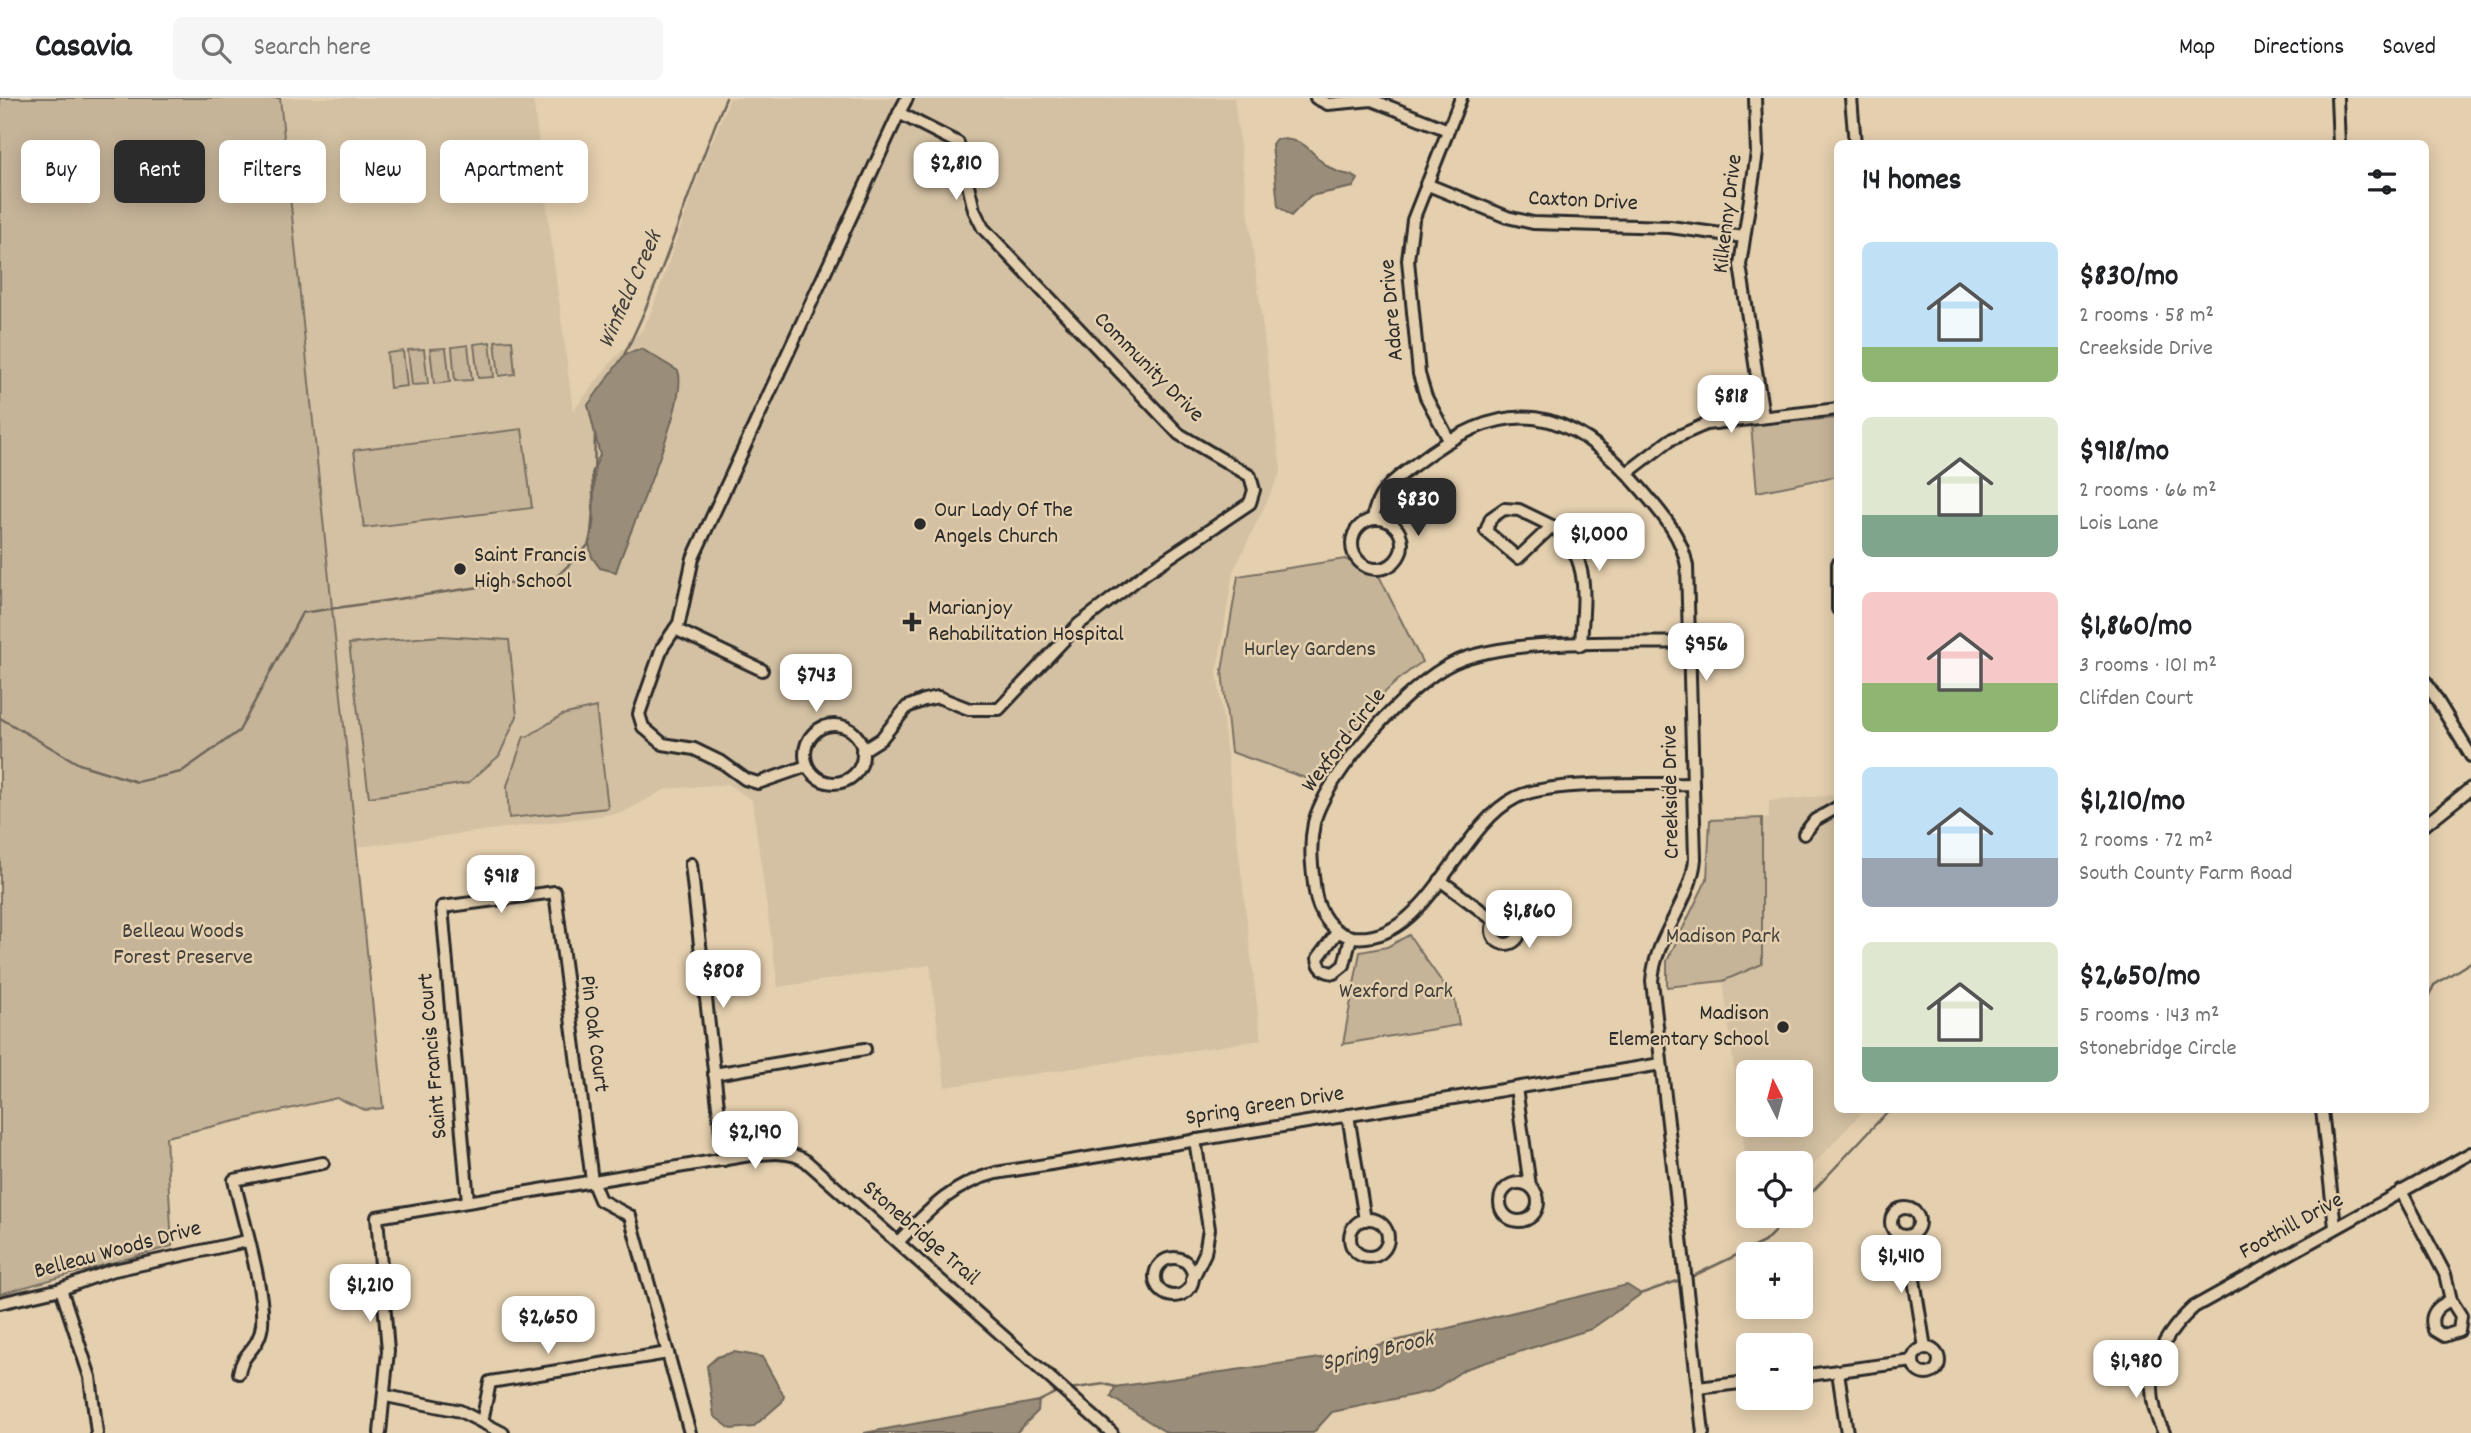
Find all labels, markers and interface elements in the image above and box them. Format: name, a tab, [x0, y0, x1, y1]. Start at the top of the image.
search box	[173, 17, 663, 80]
text: Casavia	[35, 25, 131, 72]
icon: search	[197, 29, 235, 67]
text: Search here	[253, 30, 371, 67]
text: Map	[2179, 31, 2215, 65]
text: Directions	[2253, 31, 2344, 65]
text: Saved	[2382, 31, 2436, 65]
chip: Buy	[21, 140, 100, 203]
chip: Rent	[114, 140, 205, 203]
chip: Filters	[219, 140, 326, 203]
chip: New	[340, 140, 426, 203]
chip: Apartment	[440, 140, 588, 203]
pin: $2,810	[899, 142, 1013, 202]
text: $2,810	[930, 148, 982, 181]
street label: Kilkenny Drive	[1705, 152, 1753, 276]
text: 14 homes	[1862, 161, 1961, 204]
icon: filters	[2363, 163, 2401, 201]
street label: Caxton Drive	[1527, 183, 1639, 221]
water label: Winfield Creek	[590, 224, 673, 354]
text: $830/mo	[2079, 257, 2178, 300]
street label: Adare Drive	[1372, 258, 1414, 362]
icon: home	[1918, 270, 2002, 354]
text: 2 rooms · 58 m²	[2079, 300, 2214, 333]
street label: Community Drive	[1085, 305, 1211, 431]
text: Creekside Drive	[2079, 333, 2213, 366]
pin: $818	[1690, 376, 1772, 435]
text: $818	[1713, 381, 1749, 414]
text: $918/mo	[2079, 432, 2169, 475]
icon: home	[1918, 445, 2002, 529]
text: 2 rooms · 66 m²	[2079, 475, 2217, 508]
pin: $830	[1377, 478, 1459, 538]
text: $830	[1396, 484, 1440, 517]
place label: Our Lady Of The Angels Church	[934, 495, 1073, 554]
text: Lois Lane	[2079, 508, 2159, 541]
pin: $1,000	[1542, 514, 1656, 573]
marker: Our Lady Of The Angels Church	[912, 516, 928, 532]
text: $1,000	[1570, 519, 1628, 552]
place label: Saint Francis High School	[474, 540, 587, 599]
marker: Saint Francis High School	[452, 561, 468, 577]
place label: Marianjoy Rehabilitation Hospital	[928, 593, 1124, 652]
text: $1,860/mo	[2079, 607, 2192, 650]
marker: Marianjoy Rehabilitation Hospital	[902, 612, 922, 632]
icon: home	[1918, 620, 2002, 704]
pin: $956	[1665, 624, 1747, 683]
text: $956	[1684, 629, 1728, 662]
park label: Hurley Gardens	[1244, 634, 1376, 667]
text: 3 rooms · 101 m²	[2079, 650, 2217, 683]
pin: $743	[775, 654, 857, 714]
text: $743	[796, 660, 836, 693]
street label: Wexford Circle	[1295, 682, 1395, 800]
text: Clifden Court	[2079, 683, 2193, 716]
street label: Creekside Drive	[1654, 725, 1690, 859]
text: $1,210/mo	[2079, 782, 2185, 825]
icon: home	[1918, 795, 2002, 879]
text: 2 rooms · 72 m²	[2079, 825, 2213, 858]
pin: $918	[460, 856, 542, 915]
text: South County Farm Road	[2079, 858, 2292, 891]
text: $918	[483, 861, 519, 894]
pin: $1,860	[1472, 890, 1586, 950]
text: $1,860	[1502, 896, 1556, 929]
park label: Belleau Woods Forest Preserve	[113, 916, 253, 975]
park label: Madison Park	[1666, 921, 1780, 954]
pin: $808	[682, 950, 764, 1010]
text: $808	[702, 956, 744, 989]
text: $2,650/mo	[2079, 957, 2200, 1000]
icon: home	[1918, 970, 2002, 1054]
street label: Saint Francis Court	[410, 972, 458, 1140]
street label: Pin Oak Court	[569, 974, 617, 1094]
park label: Wexford Park	[1339, 976, 1453, 1009]
place label: Madison Elementary School	[1608, 998, 1770, 1057]
text: 5 rooms · 143 m²	[2079, 1000, 2219, 1033]
marker: Madison Elementary School	[1775, 1019, 1791, 1035]
text: Stonebridge Circle	[2079, 1033, 2237, 1066]
north arrow	[1736, 1060, 1813, 1138]
map controls	[1736, 1060, 1813, 1410]
street label: Spring Green Drive	[1183, 1078, 1347, 1136]
pin: $2,190	[698, 1112, 812, 1171]
text: $2,190	[728, 1117, 782, 1150]
button: locate	[1736, 1151, 1813, 1228]
street label: Stonebridge Trail	[854, 1173, 987, 1295]
street label: Foothill Drive	[2234, 1185, 2350, 1269]
street label: Belleau Woods Drive	[31, 1213, 205, 1289]
pin: $1,410	[1844, 1236, 1958, 1295]
text: $1,410	[1877, 1241, 1925, 1274]
button: +	[1736, 1242, 1813, 1319]
pin: $1,210	[313, 1264, 427, 1324]
text: $1,210	[346, 1270, 394, 1303]
pin: $2,650	[491, 1296, 605, 1356]
text: $2,650	[518, 1302, 578, 1335]
water label: Spring Brook	[1319, 1322, 1439, 1381]
button: −	[1736, 1333, 1813, 1410]
pin: $1,980	[2079, 1340, 2193, 1400]
text: $1,980	[2109, 1346, 2163, 1379]

